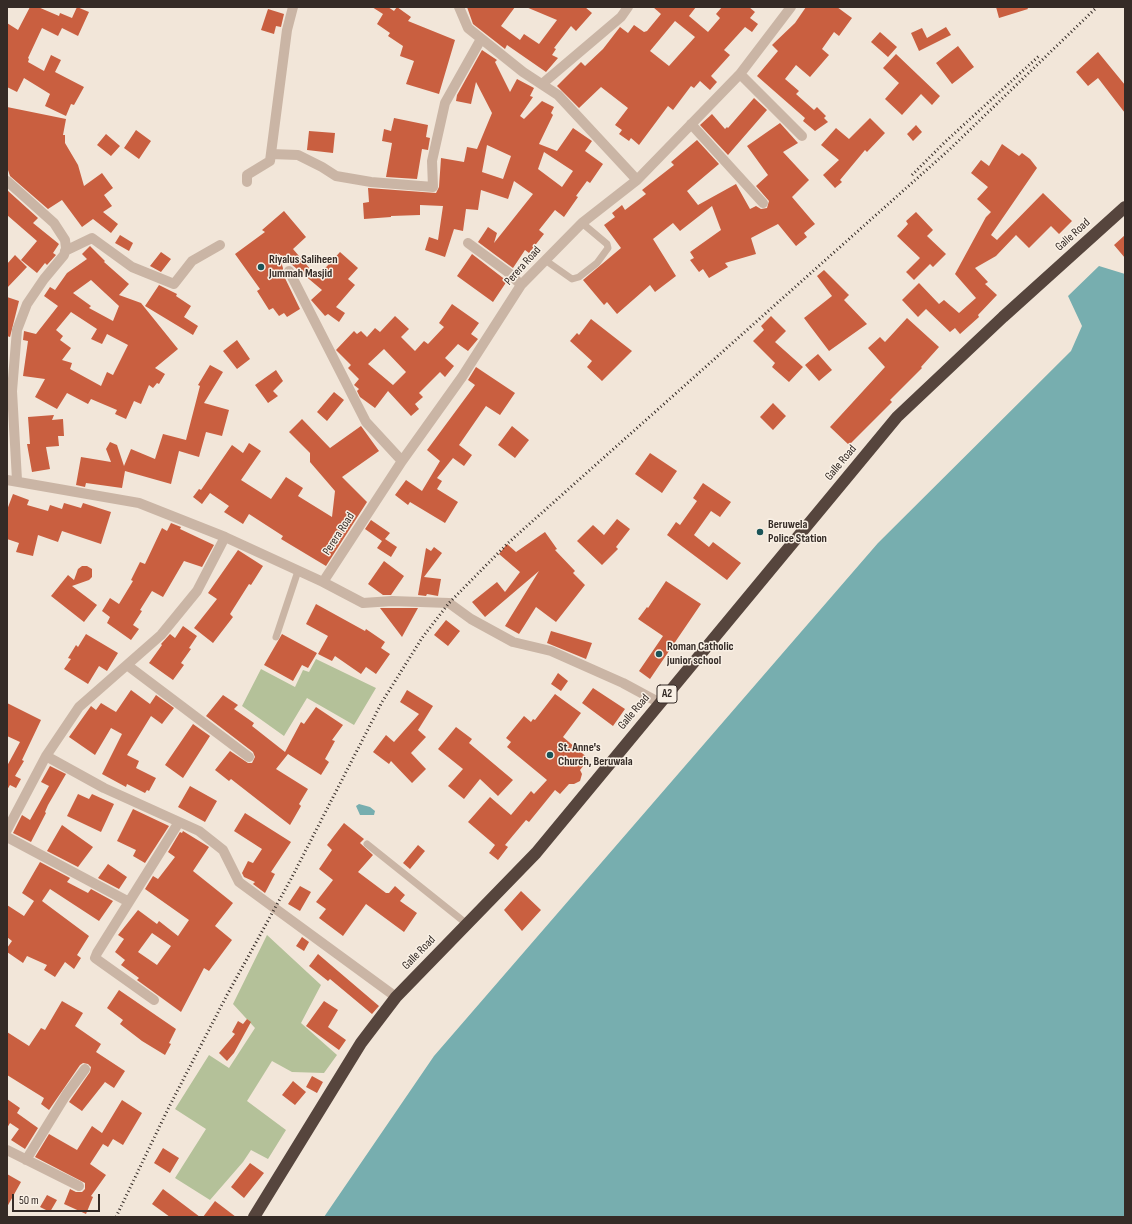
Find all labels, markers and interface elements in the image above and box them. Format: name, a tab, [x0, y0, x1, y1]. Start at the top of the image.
street label: Galle Road	[1053, 216, 1093, 254]
street label: Perera Road	[502, 243, 544, 289]
place label: Riyalus Saliheen Jummah Masjid	[269, 253, 338, 281]
marker: Riyalus Saliheen Jummah Masjid	[256, 262, 266, 272]
street label: Galle Road	[822, 442, 860, 484]
street label: Perera Road	[320, 510, 358, 558]
place label: Beruwela Police Station	[768, 518, 827, 546]
marker: Beruwela Police Station	[755, 527, 765, 537]
place label: Roman Catholic junior school	[667, 640, 734, 668]
marker: Roman Catholic junior school	[654, 649, 664, 659]
road number: A2	[657, 685, 677, 703]
street label: Galle Road	[615, 691, 653, 733]
place label: St. Anne's Church, Beruwala	[558, 741, 633, 769]
marker: St. Anne's Church, Beruwala	[545, 750, 555, 760]
street label: Galle Road	[399, 933, 439, 973]
scale bar	[14, 1186, 102, 1212]
text: 50 m	[19, 1193, 39, 1208]

